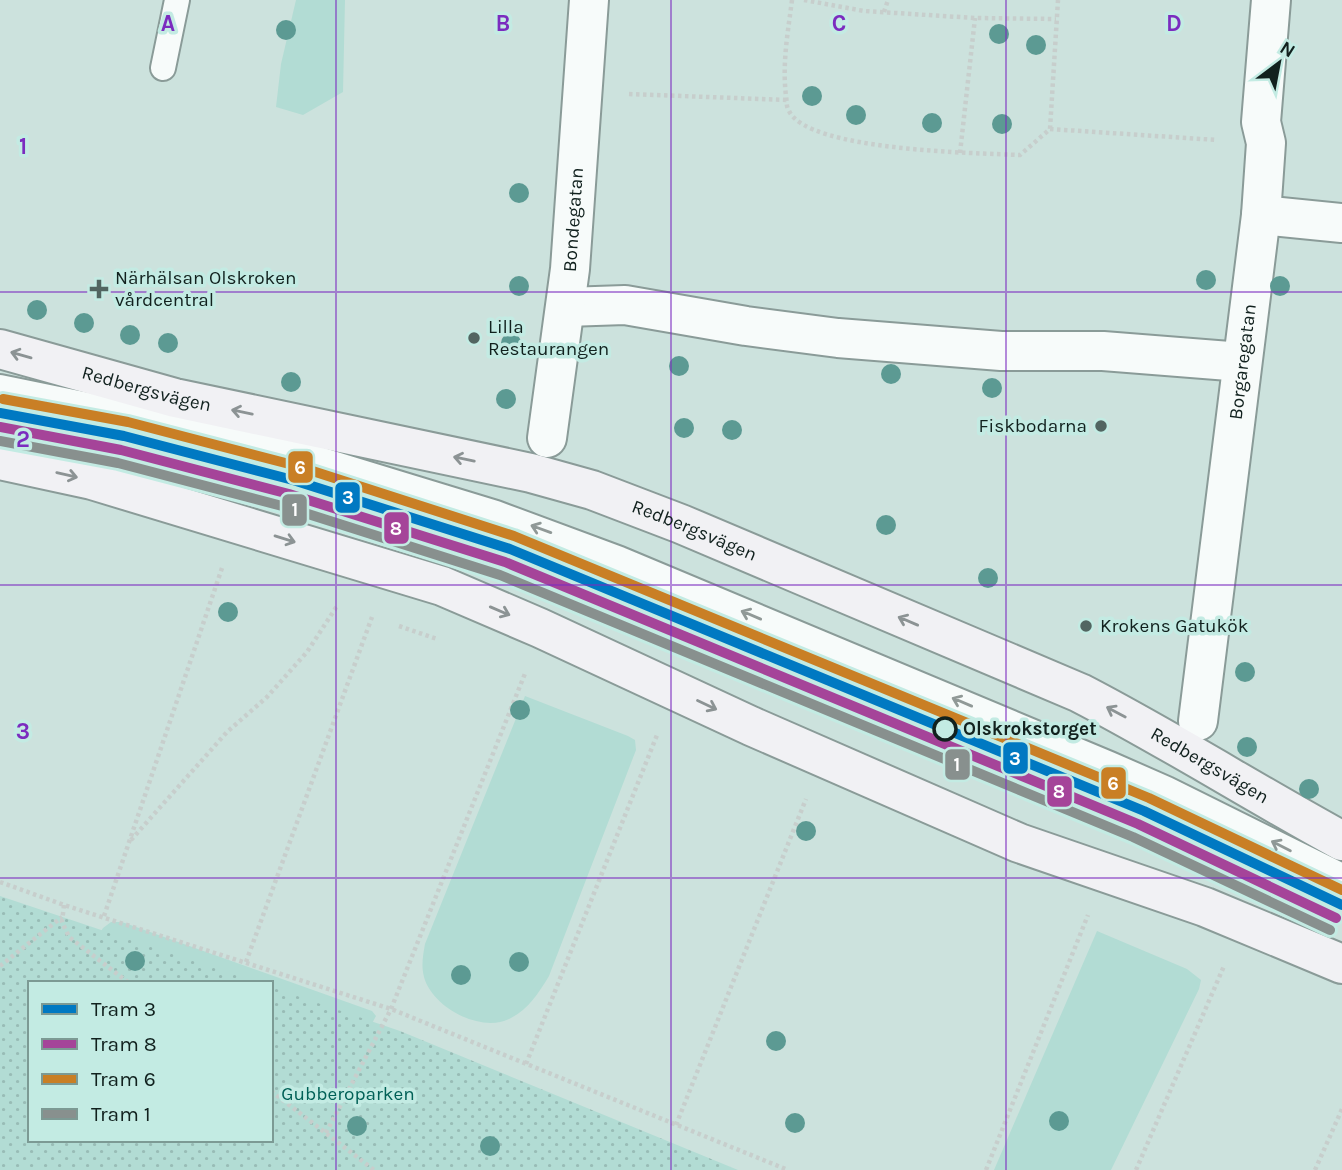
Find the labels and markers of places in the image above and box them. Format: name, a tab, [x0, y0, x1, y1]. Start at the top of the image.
place label: Närhälsan Olskroken vårdcentral	[115, 267, 296, 311]
marker: Närhälsan Olskroken vårdcentral	[89, 279, 109, 299]
place label: Lilla Restaurangen	[488, 316, 609, 360]
marker: Lilla Restaurangen	[466, 330, 482, 346]
place label: Fiskbodarna	[979, 415, 1087, 437]
marker: Fiskbodarna	[1093, 418, 1109, 434]
place label: Krokens Gatukök	[1100, 615, 1249, 637]
marker: Krokens Gatukök	[1078, 618, 1094, 634]
marker: Olskrokstorget	[933, 717, 957, 741]
place label: Olskrokstorget	[963, 718, 1097, 740]

